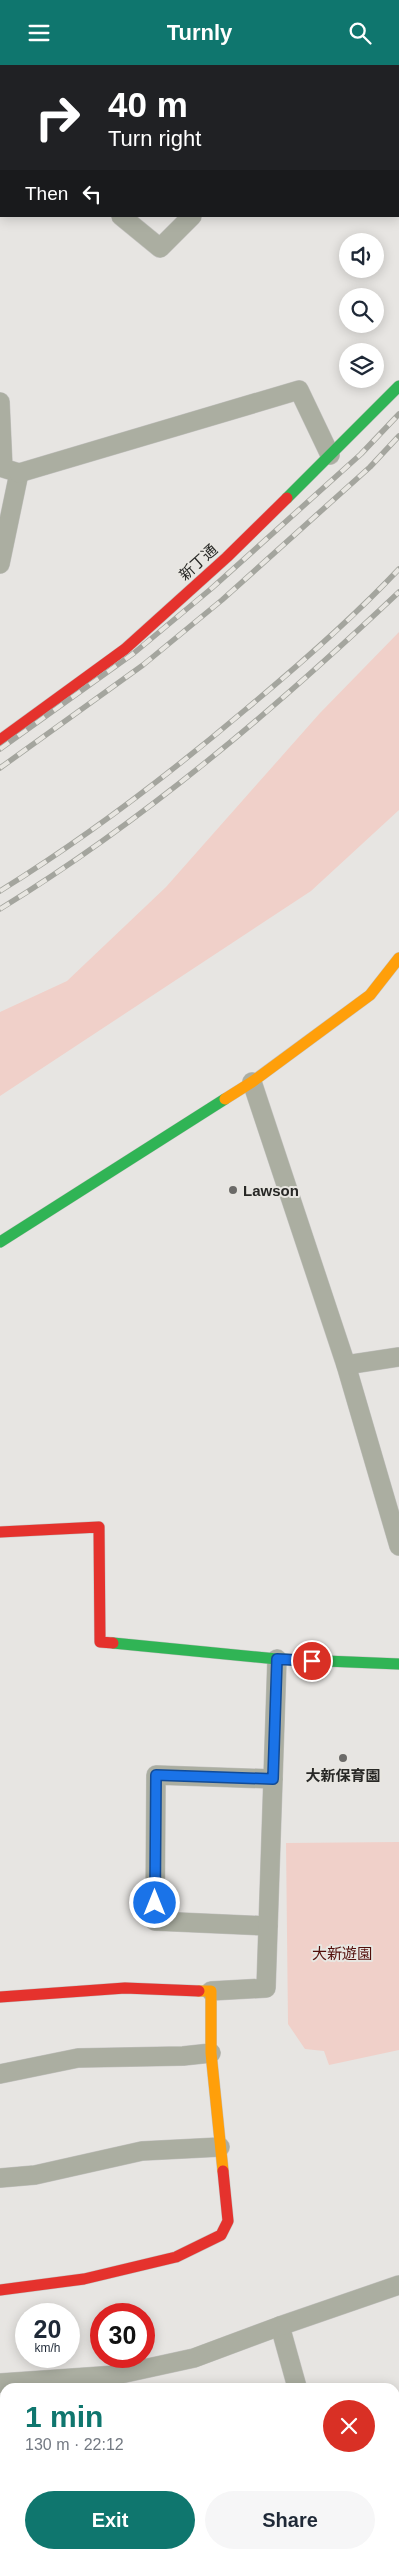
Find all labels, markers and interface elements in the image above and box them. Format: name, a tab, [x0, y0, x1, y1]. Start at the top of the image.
icon: menu	[25, 19, 53, 47]
icon: search	[346, 19, 374, 47]
text: Turnly	[167, 20, 232, 45]
icon: right	[25, 85, 90, 150]
text: 40 m	[108, 85, 188, 124]
text: Turn right	[108, 126, 201, 151]
icon: left	[78, 180, 106, 208]
text: Then	[25, 183, 68, 204]
map controls	[339, 233, 384, 388]
button: sound	[339, 233, 384, 278]
button: search	[339, 288, 384, 333]
button: layers	[339, 343, 384, 388]
street label: 新丁通	[176, 541, 220, 583]
place label: Lawson	[243, 1182, 299, 1199]
marker: Lawson	[227, 1184, 239, 1196]
pin	[291, 1640, 333, 1682]
icon: arrive	[298, 1647, 326, 1675]
marker: 大新保育園	[337, 1752, 349, 1764]
place label: 大新保育園	[305, 1767, 381, 1784]
position arrow	[128, 1876, 180, 1928]
park label: 大新遊園	[312, 1945, 372, 1962]
speed limit sign: 30	[90, 2303, 155, 2368]
text: 20	[34, 2315, 61, 2343]
text: km/h	[34, 2341, 61, 2355]
text: 1 min	[25, 2400, 103, 2433]
button: close	[323, 2400, 375, 2452]
text: 130 m · 22:12	[25, 2436, 124, 2453]
button: Exit	[25, 2491, 195, 2549]
button: Share	[205, 2491, 375, 2549]

